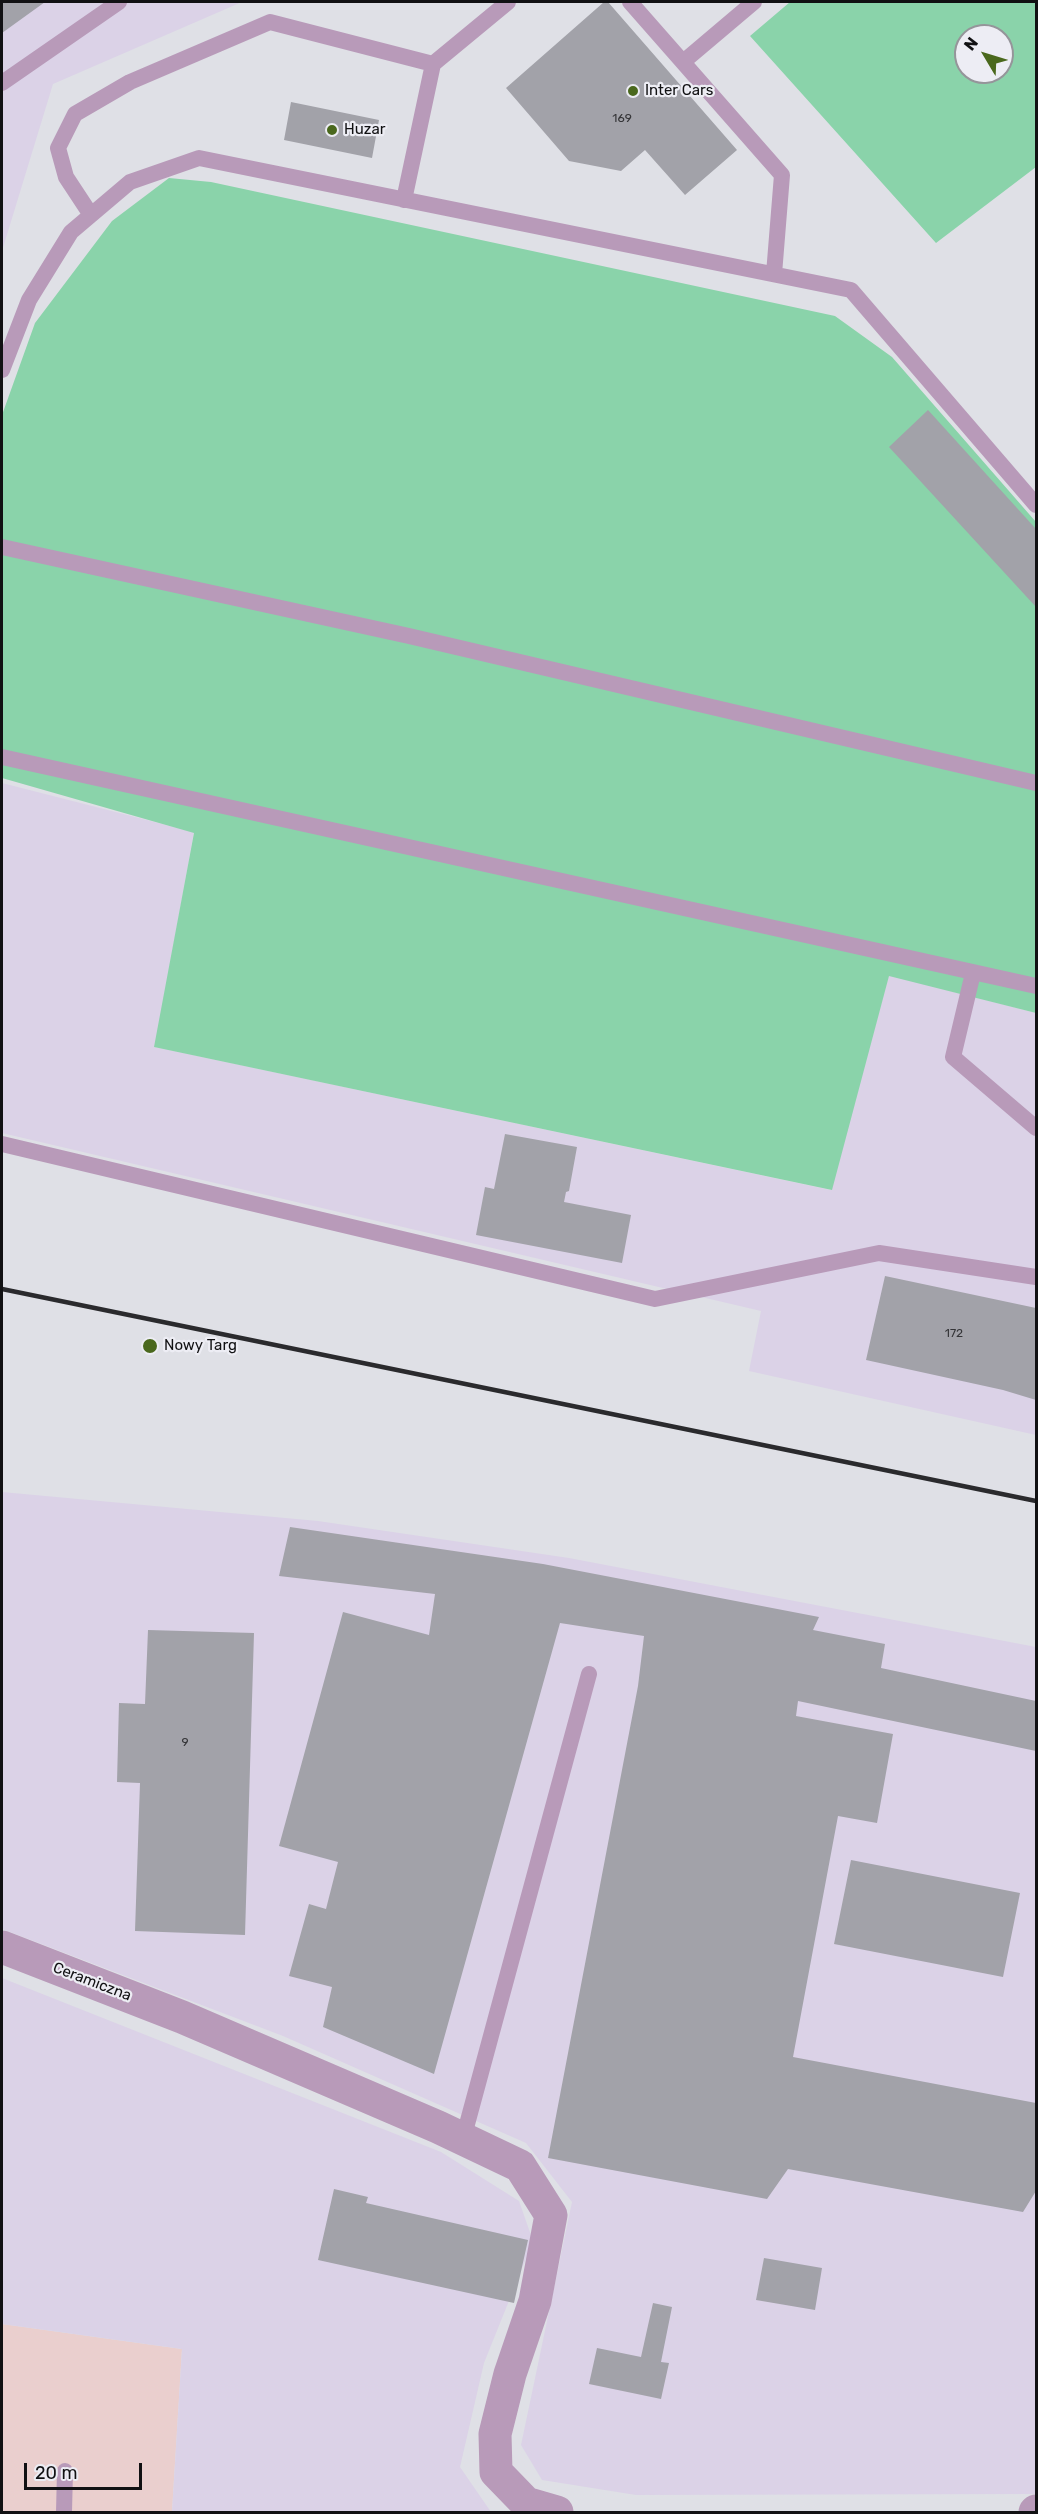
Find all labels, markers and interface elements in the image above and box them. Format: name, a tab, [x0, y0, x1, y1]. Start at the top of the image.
north arrow	[954, 24, 1014, 84]
text: N	[960, 33, 982, 54]
place label: Inter Cars	[645, 82, 713, 100]
marker: Inter Cars	[626, 84, 640, 98]
house number: 169	[612, 112, 632, 126]
place label: Huzar	[344, 121, 385, 139]
marker: Huzar	[325, 123, 339, 137]
house number: 172	[945, 1327, 963, 1341]
marker: Nowy Targ	[141, 1337, 159, 1355]
place label: Nowy Targ	[164, 1337, 237, 1355]
house number: 9	[181, 1736, 189, 1750]
street label: Ceramiczna	[50, 1959, 134, 2005]
scale bar	[27, 2451, 146, 2489]
text: 20 m	[35, 2462, 77, 2484]

